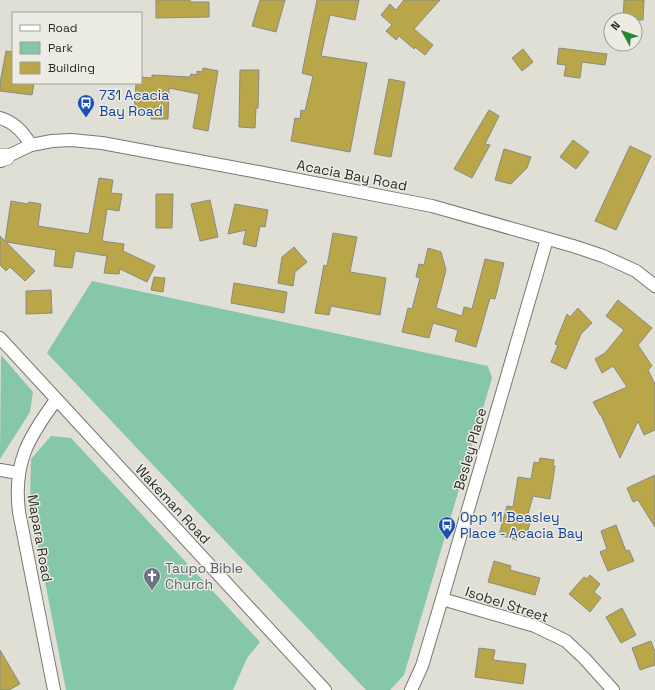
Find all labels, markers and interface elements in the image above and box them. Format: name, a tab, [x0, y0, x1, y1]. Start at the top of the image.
legend	[12, 12, 142, 84]
north arrow	[603, 12, 643, 52]
text: N	[608, 18, 623, 33]
text: Road	[48, 20, 77, 36]
text: Park	[48, 40, 73, 56]
text: Building	[48, 60, 95, 76]
place label: 731 Acacia Bay Road	[99, 86, 169, 120]
bus stop icon: 731 Acacia Bay Road	[76, 93, 96, 118]
street label: Acacia Bay Road	[295, 155, 409, 195]
street label: Besley Place	[450, 406, 490, 492]
street label: Wakeman Road	[132, 460, 214, 548]
street label: Mapara Road	[23, 493, 57, 583]
place label: Opp 11 Beasley Place - Acacia Bay	[460, 508, 583, 542]
bus stop icon: Opp 11 Beasley Place - Acacia Bay	[437, 515, 457, 540]
place label: Taupo Bible Church	[165, 559, 243, 593]
church icon: Taupo Bible Church	[142, 566, 162, 591]
street label: Isobel Street	[463, 582, 551, 626]

